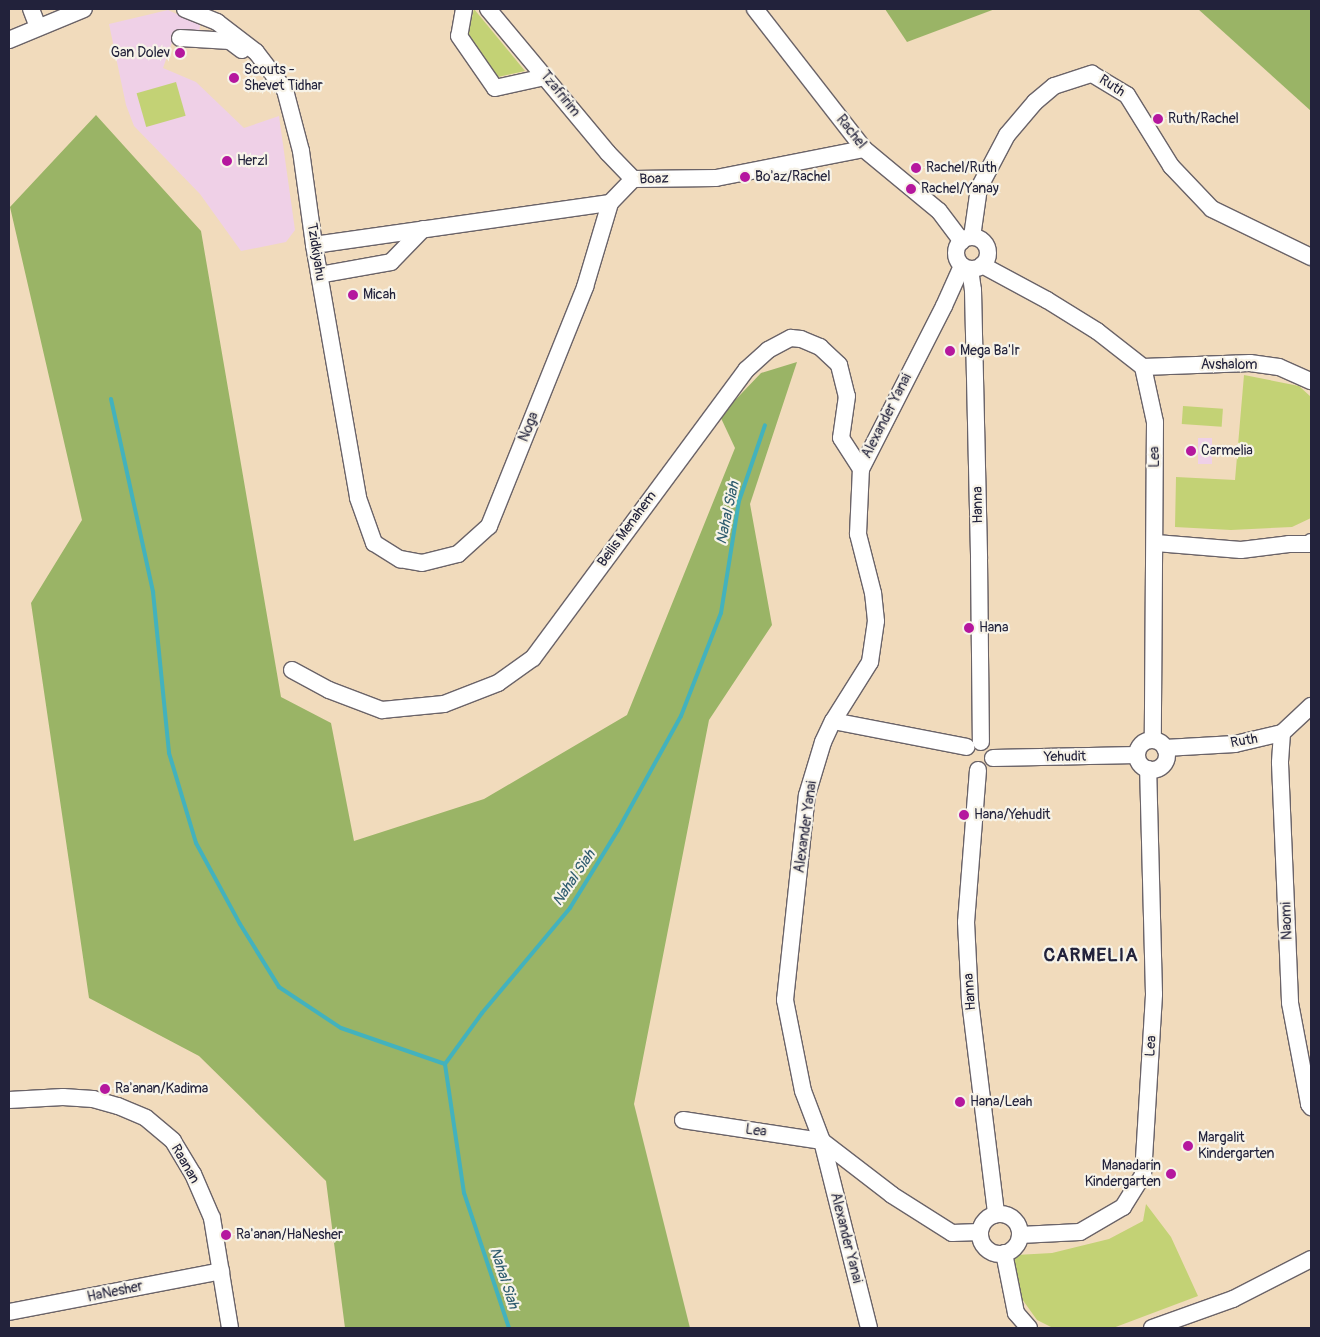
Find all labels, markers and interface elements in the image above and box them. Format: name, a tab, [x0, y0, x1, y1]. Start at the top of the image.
place label: Gan Dolev	[111, 45, 170, 61]
marker: Gan Dolev	[174, 47, 186, 59]
place label: Scouts - Shevet Tidhar	[244, 62, 323, 94]
street label: Tzafririm	[537, 68, 583, 120]
marker: Scouts - Shevet Tidhar	[228, 72, 240, 84]
street label: Ruth	[1096, 72, 1128, 100]
place label: Ruth/Rachel	[1168, 111, 1239, 127]
street label: Rachel	[832, 112, 870, 152]
marker: Ruth/Rachel	[1152, 113, 1164, 125]
place label: Herzl	[237, 153, 268, 169]
marker: Herzl	[221, 155, 233, 167]
place label: Rachel/Ruth	[926, 160, 997, 176]
marker: Rachel/Ruth	[910, 162, 922, 174]
place label: Bo'az/Rachel	[755, 169, 831, 185]
street label: Boaz	[639, 170, 669, 188]
marker: Bo'az/Rachel	[739, 171, 751, 183]
place label: Rachel/Yanay	[921, 181, 999, 197]
marker: Rachel/Yanay	[905, 183, 917, 195]
street label: Tzidkiyahu	[303, 222, 329, 282]
place label: Micah	[363, 287, 396, 303]
marker: Micah	[347, 289, 359, 301]
place label: Mega Ba'Ir	[960, 343, 1020, 359]
marker: Mega Ba'Ir	[944, 345, 956, 357]
street label: Avshalom	[1201, 357, 1257, 373]
street label: Alexander Yanai	[858, 371, 916, 461]
street label: Noga	[515, 410, 543, 444]
place label: Carmelia	[1201, 443, 1253, 459]
marker: Carmelia	[1185, 445, 1197, 457]
street label: Lea	[1147, 446, 1163, 468]
water label: Nahal Siah	[713, 480, 743, 546]
street label: Hanna	[969, 486, 987, 524]
street label: Beilis Menahem	[594, 488, 660, 570]
place label: Hana	[979, 620, 1008, 636]
marker: Hana	[963, 622, 975, 634]
street label: Ruth	[1229, 730, 1259, 752]
street label: Yehudit	[1044, 748, 1086, 766]
street label: Alexander Yanai	[791, 780, 821, 874]
place label: Hana/Yehudit	[974, 807, 1051, 823]
marker: Hana/Yehudit	[958, 809, 970, 821]
water label: Nahal Siah	[549, 847, 599, 909]
street label: Naomi	[1278, 902, 1296, 940]
district label: CARMELIA	[1042, 945, 1140, 967]
street label: Hanna	[960, 973, 980, 1011]
street label: Lea	[1142, 1035, 1160, 1057]
place label: Ra'anan/Kadima	[115, 1081, 208, 1097]
marker: Ra'anan/Kadima	[99, 1083, 111, 1095]
place label: Hana/Leah	[970, 1094, 1032, 1110]
marker: Hana/Leah	[954, 1096, 966, 1108]
street label: Lea	[744, 1121, 768, 1141]
place label: Margalit Kindergarten	[1198, 1130, 1274, 1162]
marker: Margalit Kindergarten	[1182, 1140, 1194, 1152]
street label: Raanan	[167, 1141, 203, 1187]
place label: Manadarin Kindergarten	[1085, 1158, 1161, 1190]
marker: Manadarin Kindergarten	[1165, 1168, 1177, 1180]
street label: Alexander Yanai	[827, 1191, 865, 1285]
place label: Ra'anan/HaNesher	[236, 1227, 343, 1243]
marker: Ra'anan/HaNesher	[220, 1229, 232, 1241]
water label: Nahal Siah	[486, 1245, 522, 1311]
street label: HaNesher	[86, 1278, 144, 1306]

